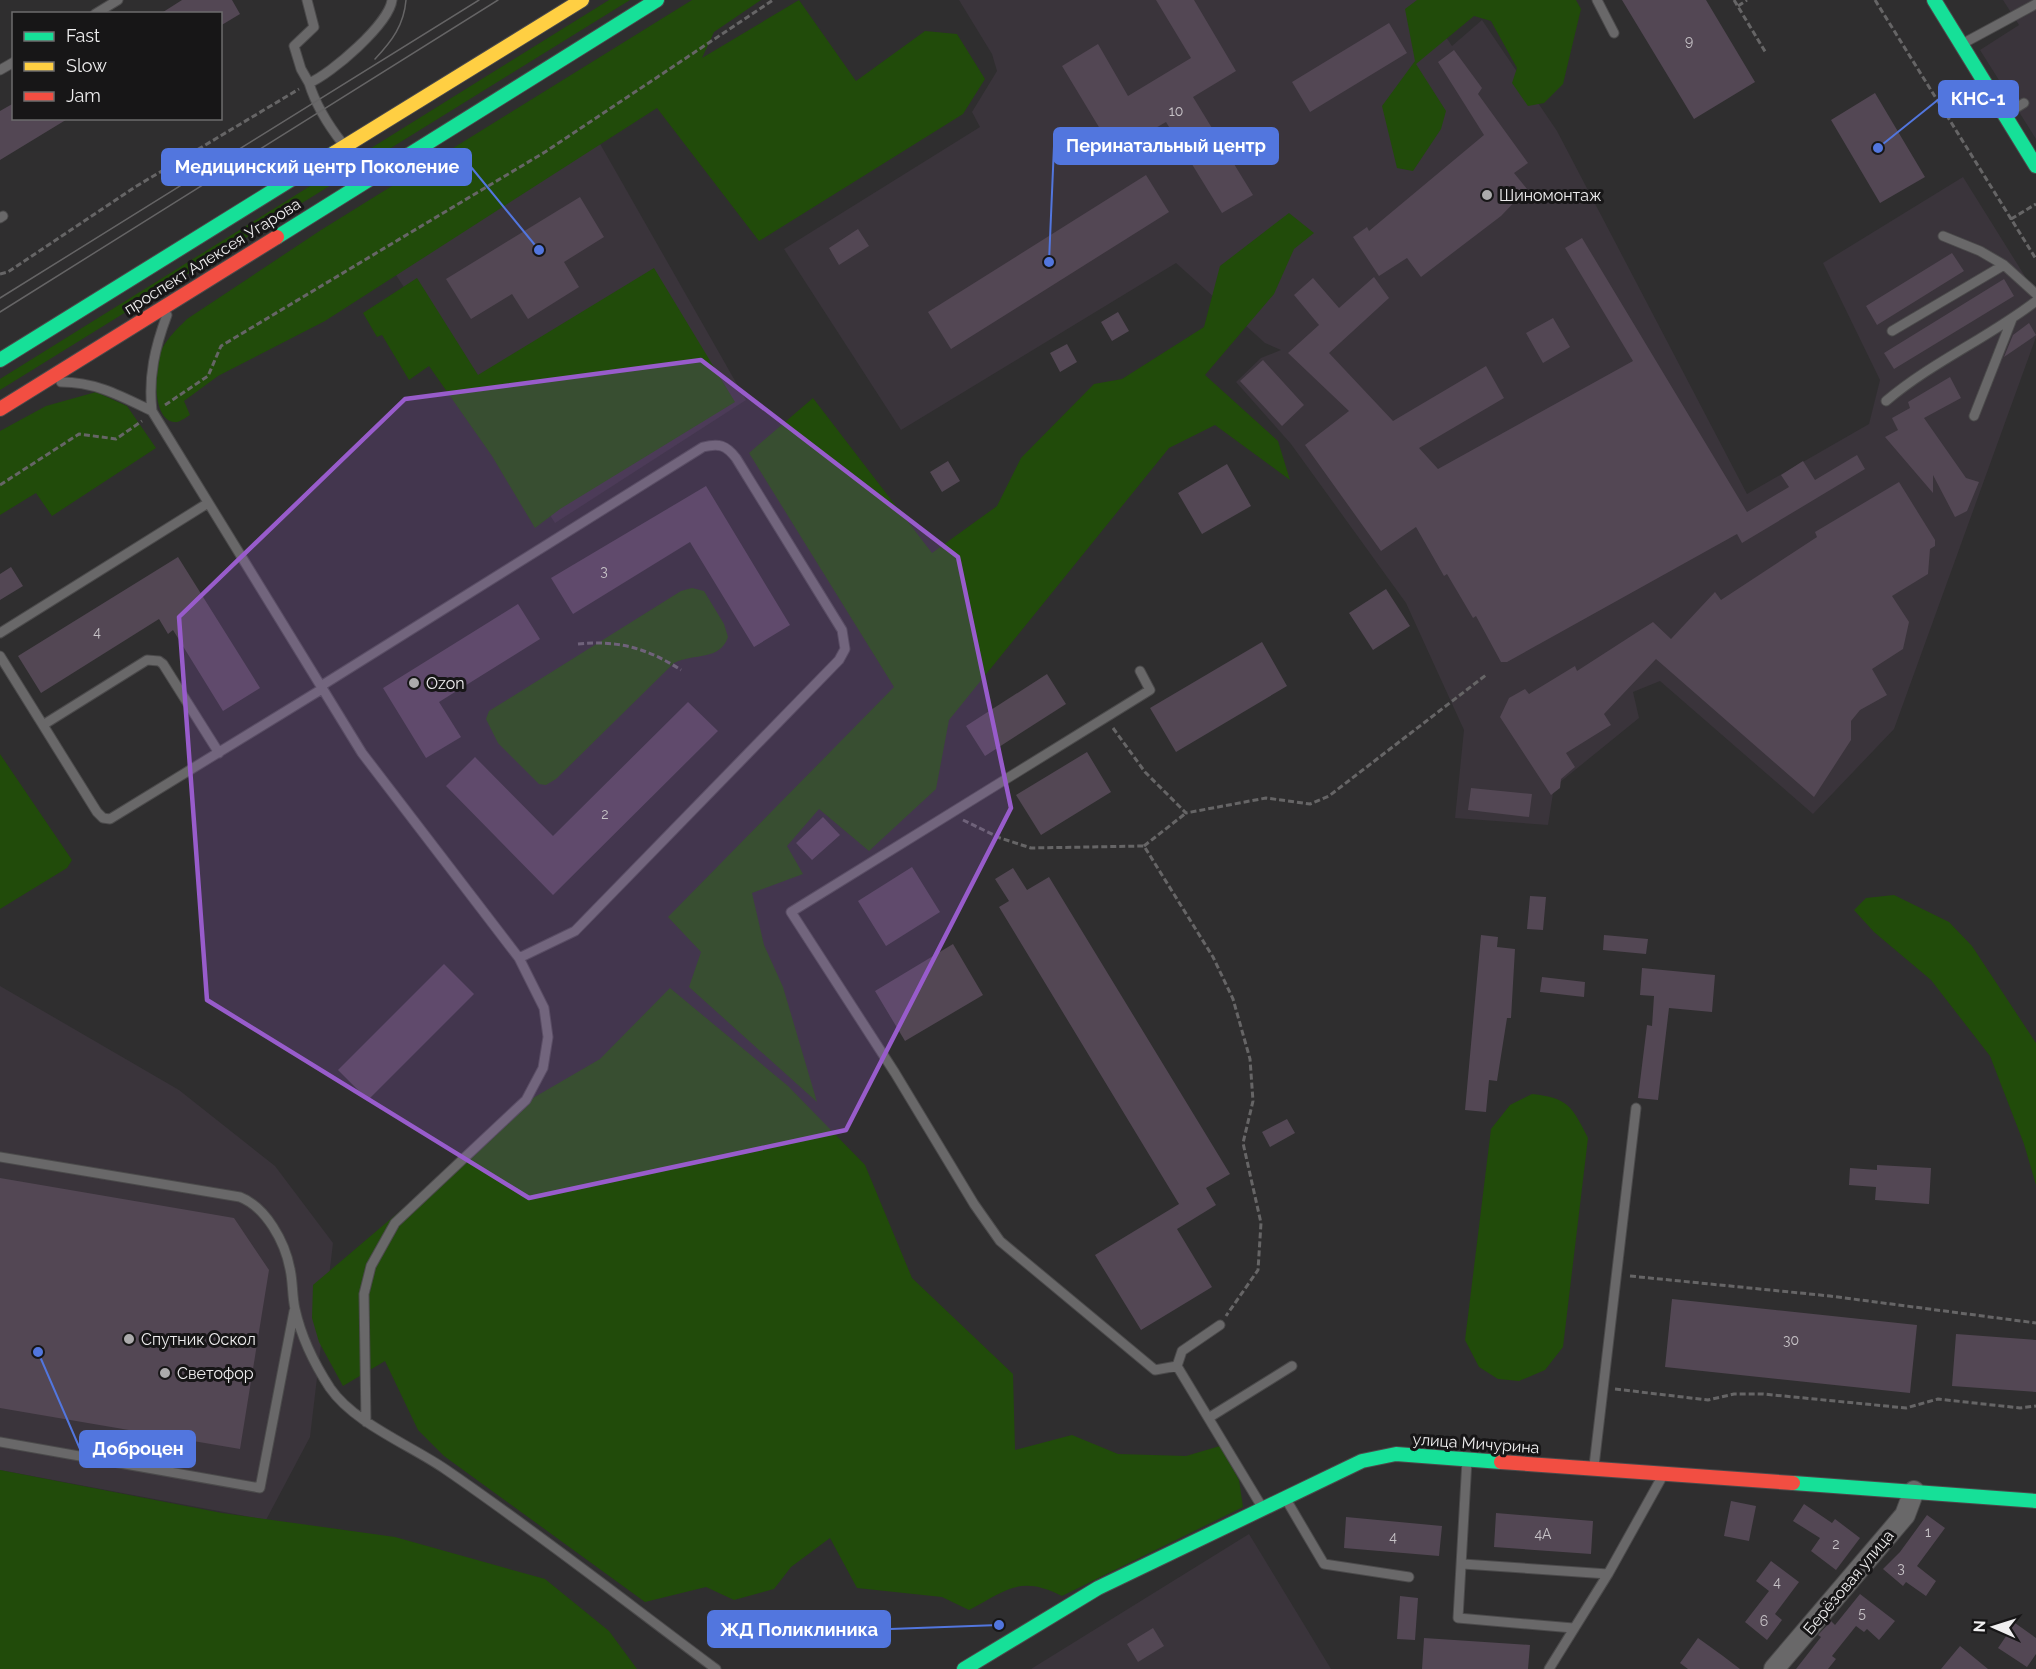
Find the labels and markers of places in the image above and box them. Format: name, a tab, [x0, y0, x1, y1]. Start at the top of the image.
callout: КНС-1	[1939, 81, 2018, 117]
callout: Перинатальный центр	[1054, 128, 1278, 164]
callout: Медицинский центр Поколение	[162, 149, 471, 185]
place label: Шиномонтаж	[1499, 186, 1602, 205]
marker: Шиномонтаж	[1480, 188, 1494, 202]
place label: Ozon	[426, 674, 465, 693]
marker: Ozon	[407, 676, 421, 690]
place label: Спутник Оскол	[141, 1330, 256, 1349]
marker: Спутник Оскол	[122, 1332, 136, 1346]
place label: Светофор	[177, 1364, 254, 1383]
marker: Светофор	[158, 1366, 172, 1380]
callout: Доброцен	[80, 1431, 195, 1467]
callout: ЖД Поликлиника	[708, 1611, 890, 1647]

